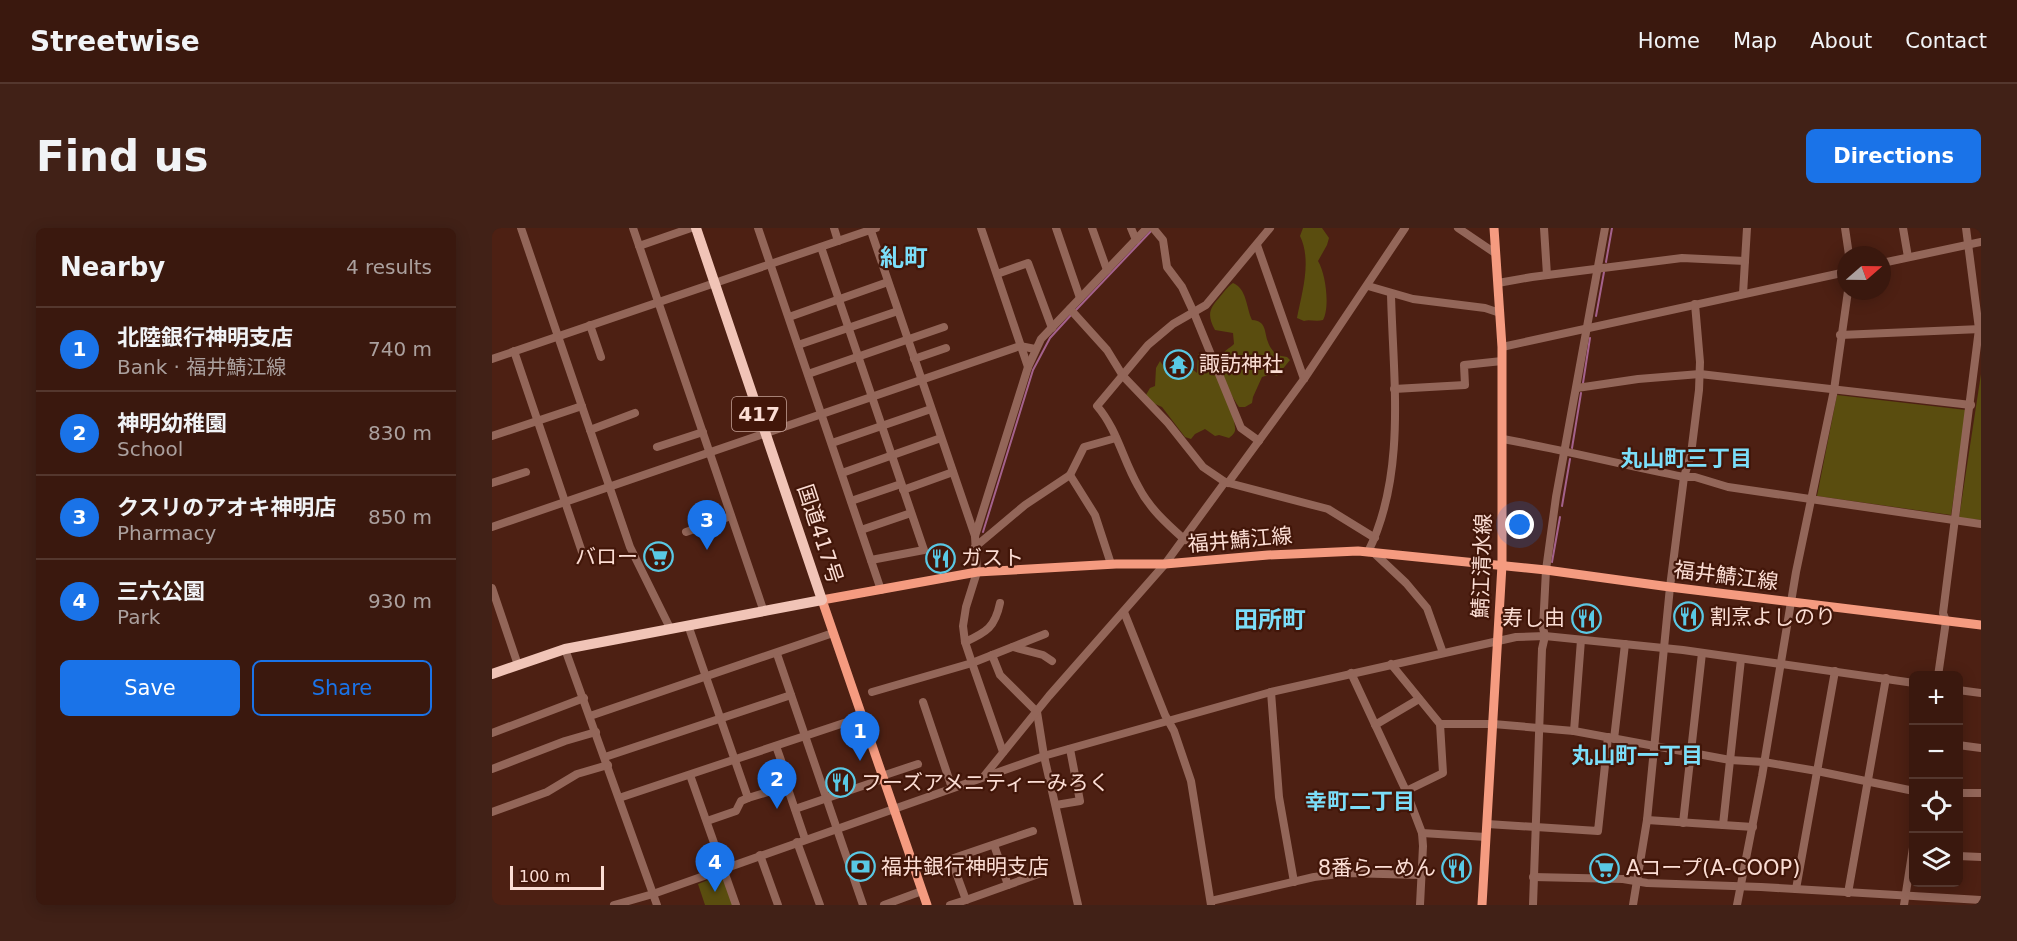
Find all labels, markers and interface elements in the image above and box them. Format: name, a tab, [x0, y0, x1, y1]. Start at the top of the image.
text: Streetwise	[30, 25, 200, 58]
text: Home	[1638, 29, 1700, 53]
text: Map	[1733, 29, 1777, 53]
text: About	[1810, 29, 1872, 53]
text: Contact	[1905, 29, 1987, 53]
button: Directions	[1806, 129, 1981, 183]
text: Find us	[36, 132, 209, 181]
district label: 糺町	[880, 244, 928, 272]
north arrow	[1837, 246, 1891, 300]
text: Nearby	[60, 252, 165, 282]
text: 4 results	[346, 255, 432, 279]
text: 北陸銀行神明支店	[117, 325, 293, 350]
text: 1	[73, 337, 86, 361]
text: 740 m	[368, 337, 432, 361]
temple icon: 諏訪神社	[1162, 348, 1194, 380]
place label: 諏訪神社	[1199, 352, 1283, 376]
text: Bank · 福井鯖江線	[117, 355, 286, 379]
road number: 417	[732, 397, 786, 431]
text: 神明幼稚園	[117, 411, 227, 436]
text: 2	[73, 421, 86, 445]
text: 830 m	[368, 421, 432, 445]
text: School	[117, 437, 183, 461]
district label: 丸山町三丁目	[1620, 446, 1752, 471]
street label: 国道417号	[793, 481, 847, 587]
text: クスリのアオキ神明店	[117, 495, 336, 520]
pin: 3	[688, 500, 726, 550]
text: 3	[73, 505, 86, 529]
text: 850 m	[368, 505, 432, 529]
your location	[1505, 510, 1534, 539]
street label: 鯖江清水線	[1468, 513, 1496, 619]
text: Pharmacy	[117, 521, 216, 545]
street label: 福井鯖江線	[1187, 523, 1293, 557]
supermarket icon: バロー	[643, 541, 675, 573]
restaurant icon: ガスト	[924, 542, 956, 574]
place label: バロー	[575, 545, 638, 569]
place label: ガスト	[961, 546, 1024, 570]
street label: 福井鯖江線	[1672, 558, 1780, 594]
text: 三六公園	[117, 579, 205, 604]
text: 4	[73, 589, 86, 613]
text: 930 m	[368, 589, 432, 613]
restaurant icon: 割烹よしのり	[1673, 601, 1705, 633]
restaurant icon: 寿し由	[1570, 602, 1602, 634]
text: Park	[117, 605, 160, 629]
place label: 割烹よしのり	[1710, 605, 1836, 629]
district label: 田所町	[1234, 606, 1306, 634]
place label: 寿し由	[1502, 606, 1565, 630]
button: Save	[60, 660, 240, 716]
button: Share	[252, 660, 432, 716]
map controls	[1909, 671, 1963, 887]
button: +	[1909, 671, 1963, 725]
pin: 1	[840, 712, 880, 761]
button: −	[1909, 725, 1963, 779]
district label: 丸山町一丁目	[1571, 743, 1703, 768]
pin: 2	[758, 760, 796, 809]
restaurant icon: フーズアメニティーみろく	[824, 767, 856, 799]
place label: フーズアメニティーみろく	[861, 771, 1110, 795]
button: locate	[1909, 779, 1963, 833]
district label: 幸町二丁目	[1305, 789, 1415, 814]
button: layers	[1909, 833, 1963, 887]
pin: 4	[696, 842, 734, 892]
bank icon: 福井銀行神明支店	[844, 851, 876, 883]
restaurant icon: 8番らーめん	[1441, 852, 1473, 884]
supermarket icon: Aコープ(A-COOP)	[1589, 852, 1621, 884]
place label: 福井銀行神明支店	[881, 855, 1049, 879]
place label: 8番らーめん	[1318, 856, 1436, 880]
place label: Aコープ(A-COOP)	[1626, 856, 1800, 880]
scale bar	[510, 863, 604, 890]
text: 100 m	[519, 867, 570, 886]

